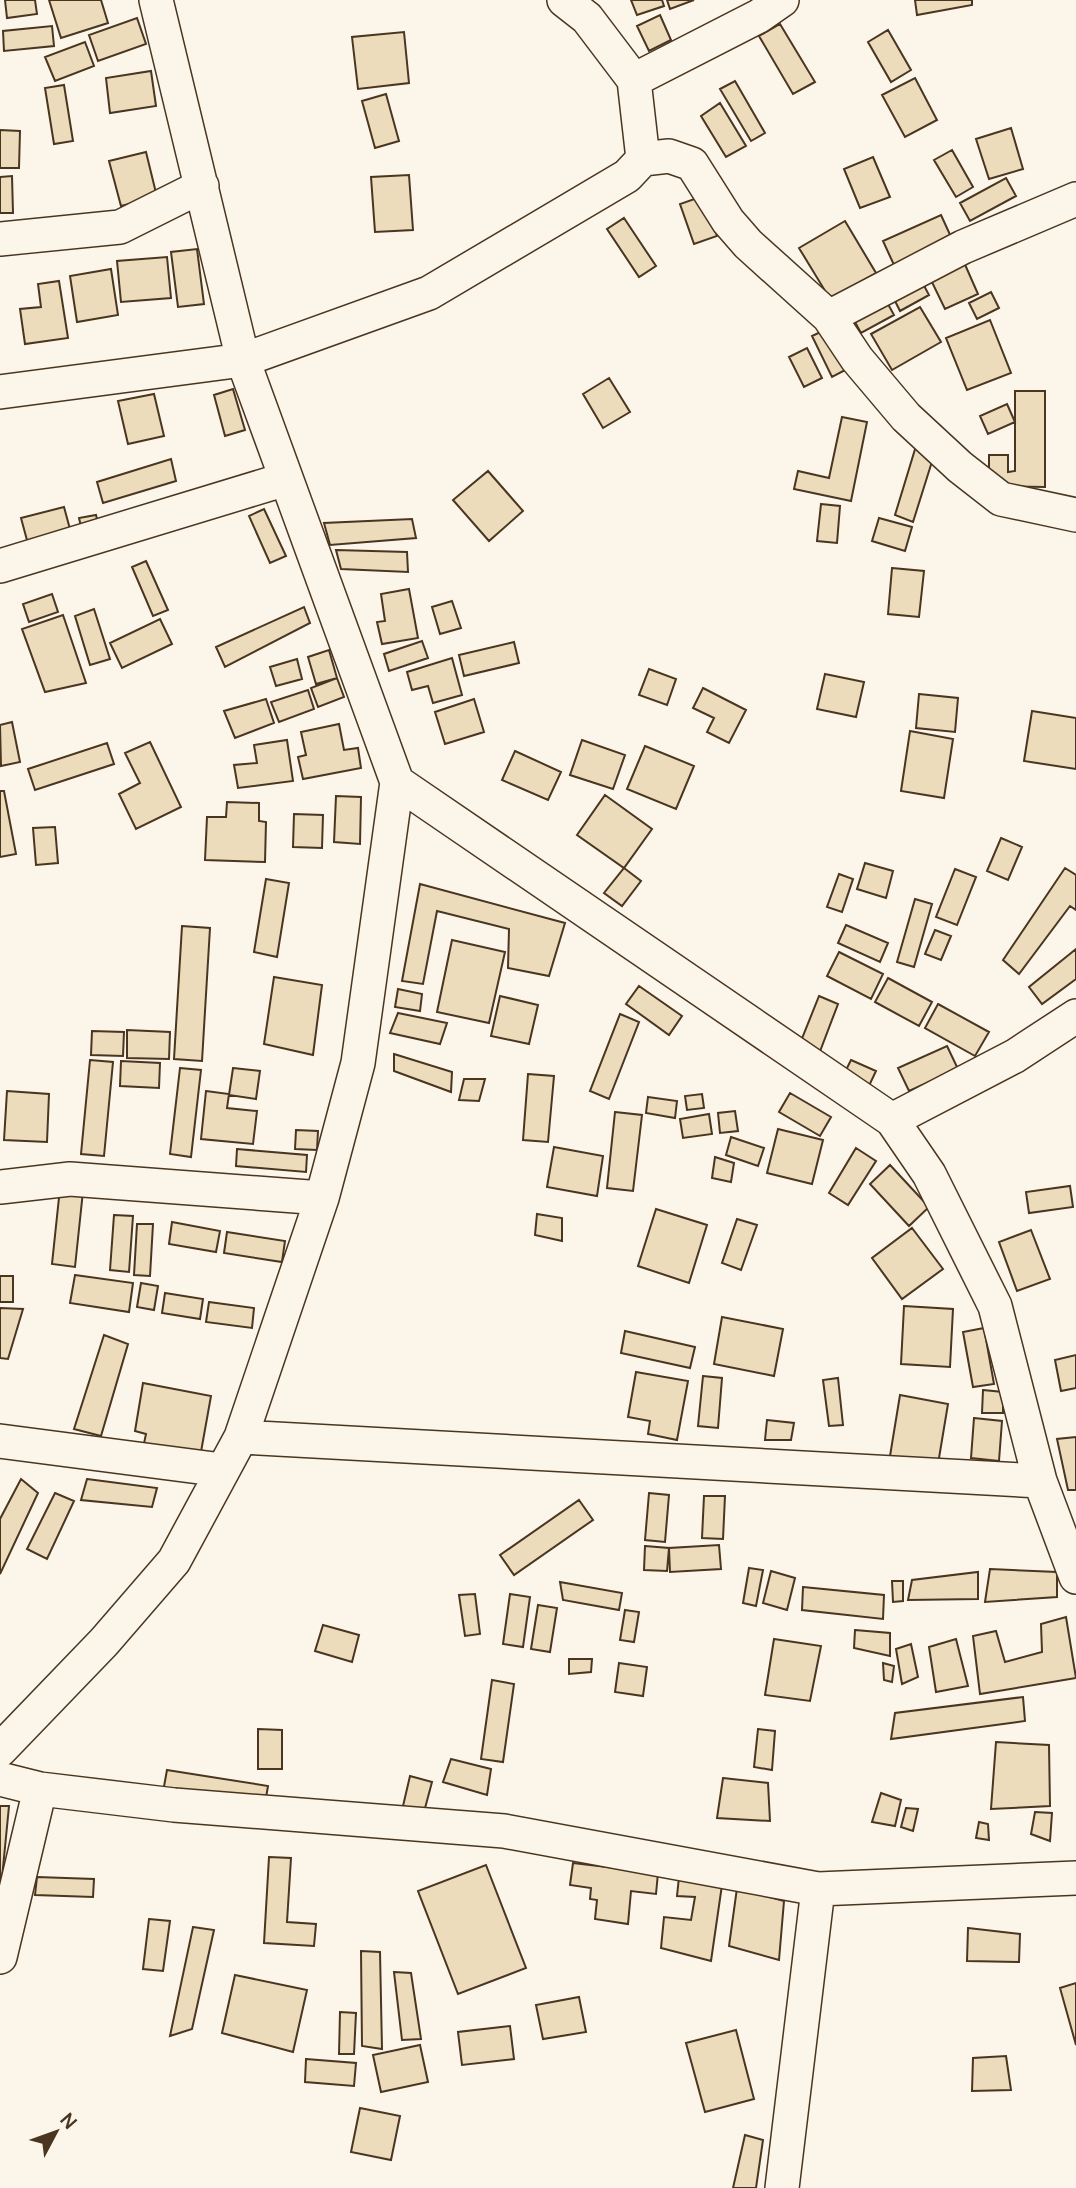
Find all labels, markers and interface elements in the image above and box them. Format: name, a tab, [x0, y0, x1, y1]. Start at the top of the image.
north arrow	[21, 2097, 91, 2167]
text: N	[55, 2107, 83, 2135]

